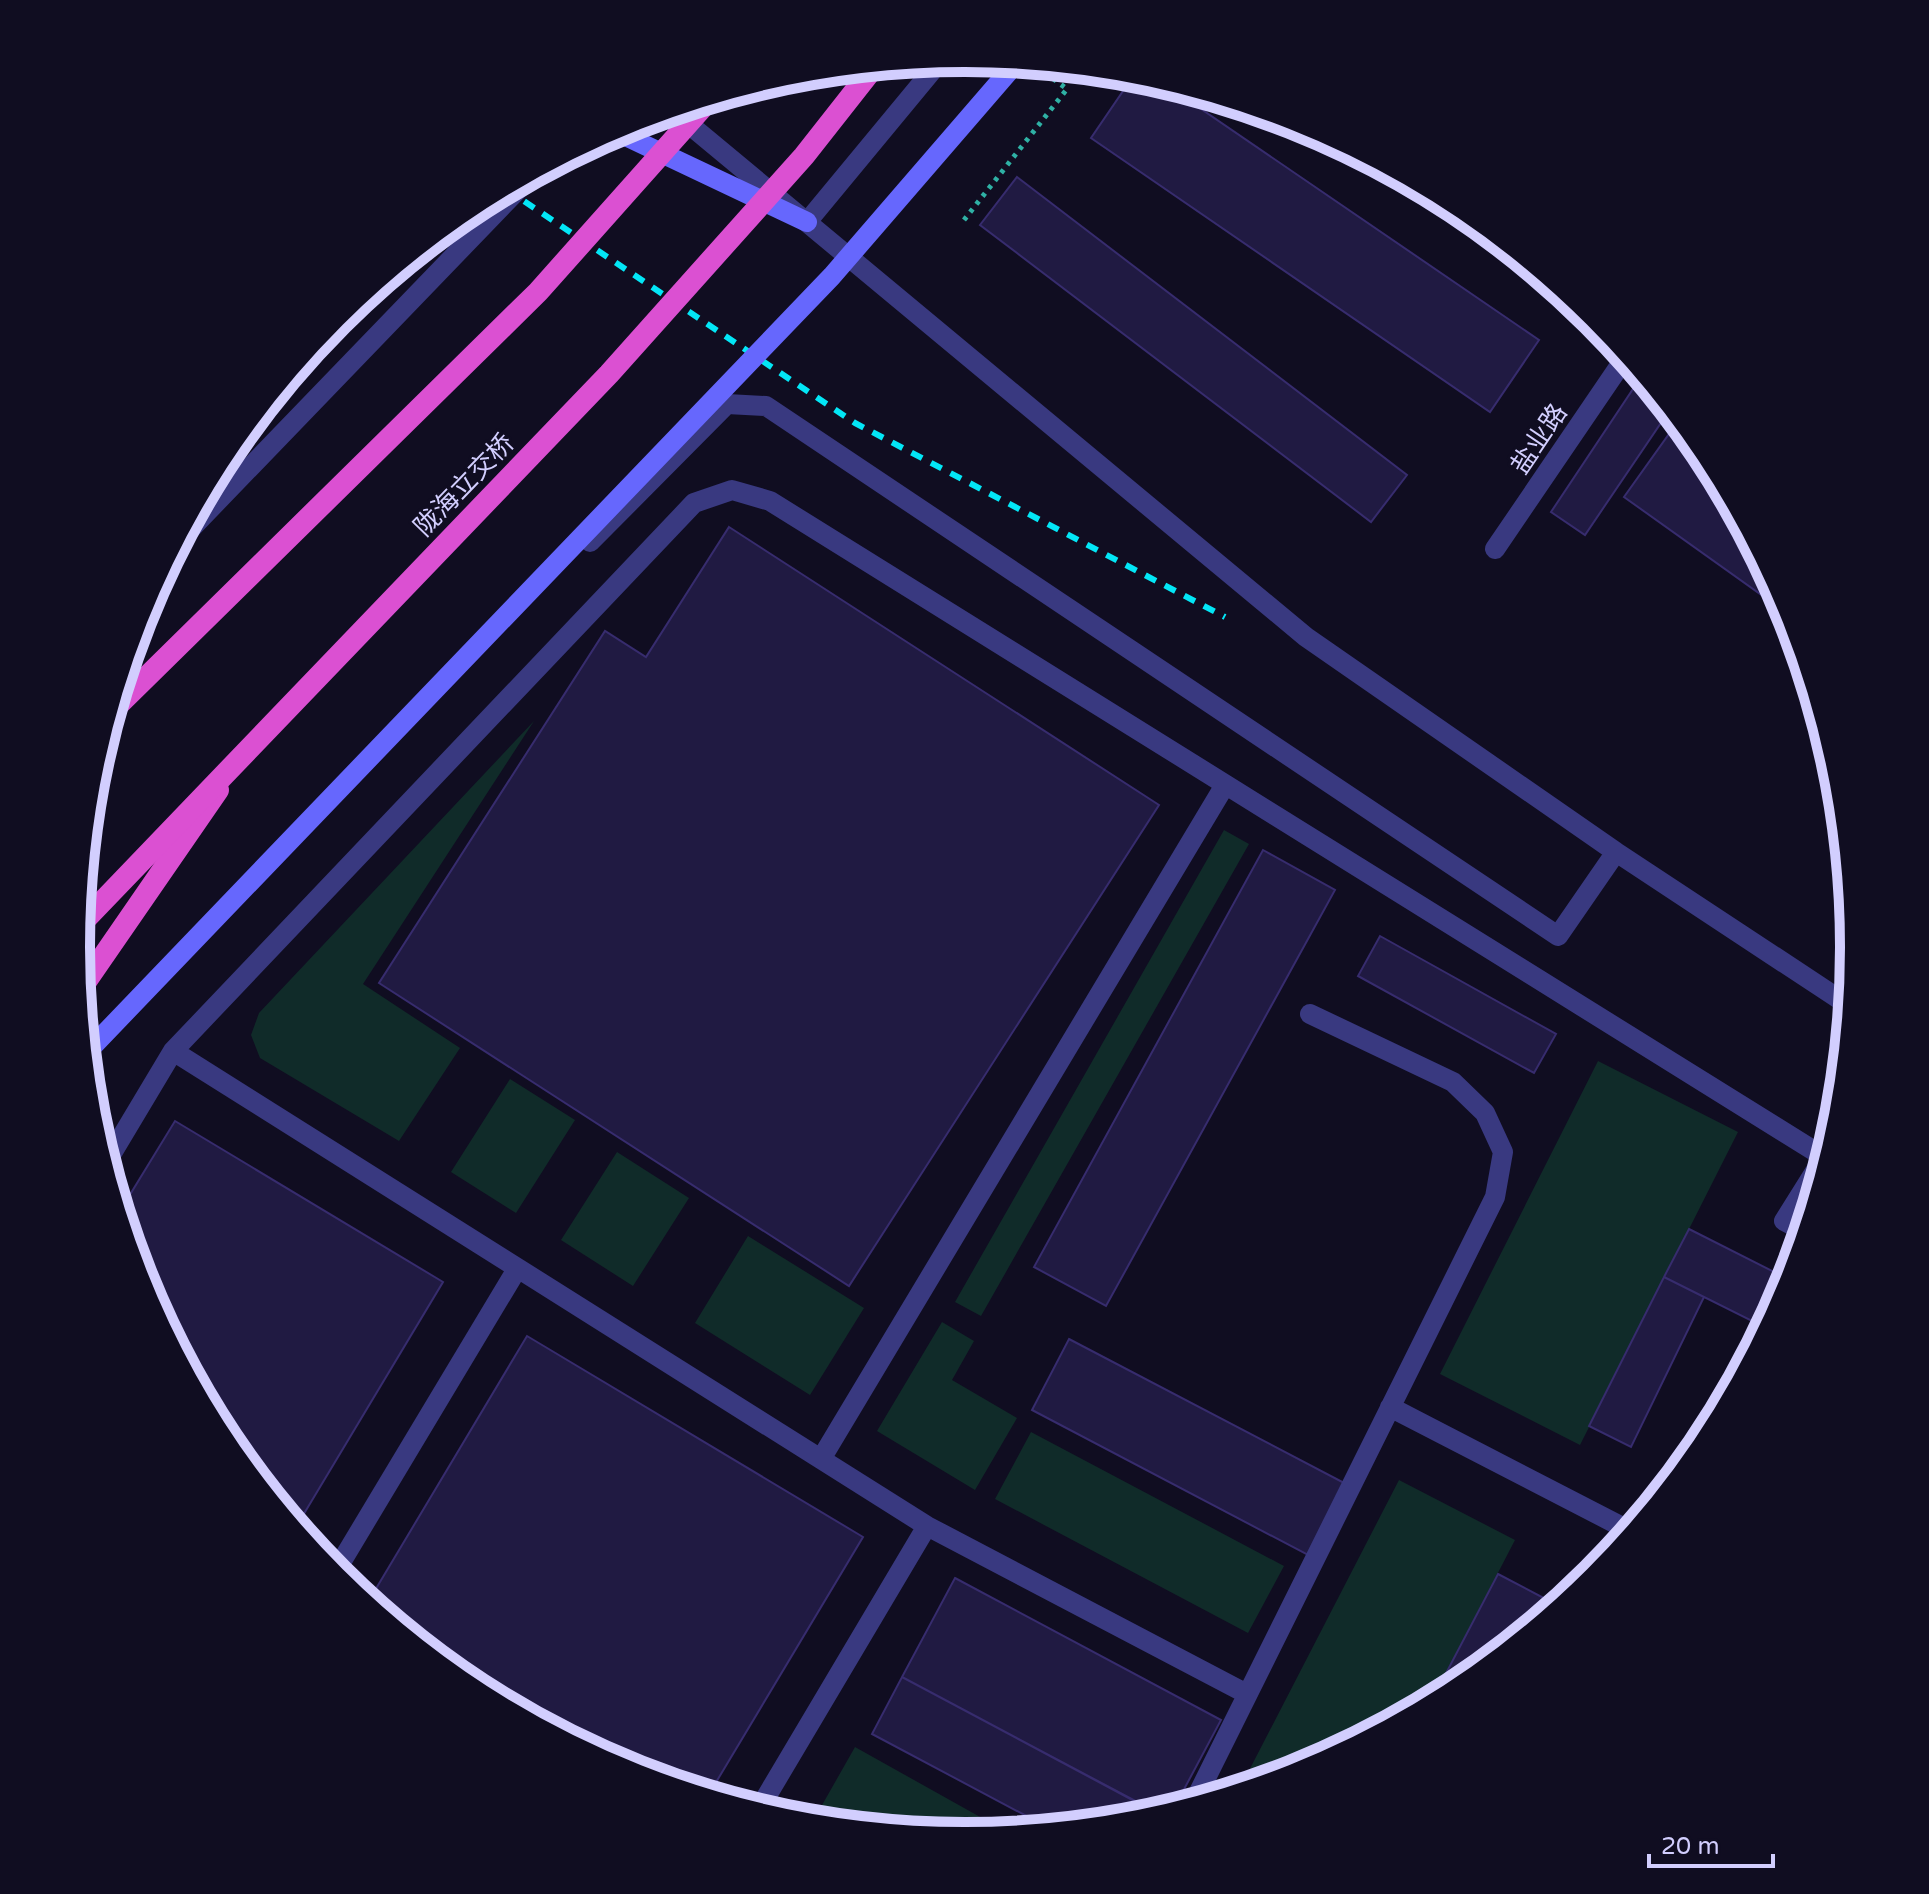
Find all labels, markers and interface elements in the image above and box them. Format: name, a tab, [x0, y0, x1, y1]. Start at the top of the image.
street label: 盐业路	[1504, 398, 1574, 480]
street label: 陇海立交桥	[408, 427, 520, 543]
scale bar	[1649, 1818, 1773, 1868]
text: 20 m	[1661, 1832, 1719, 1861]

